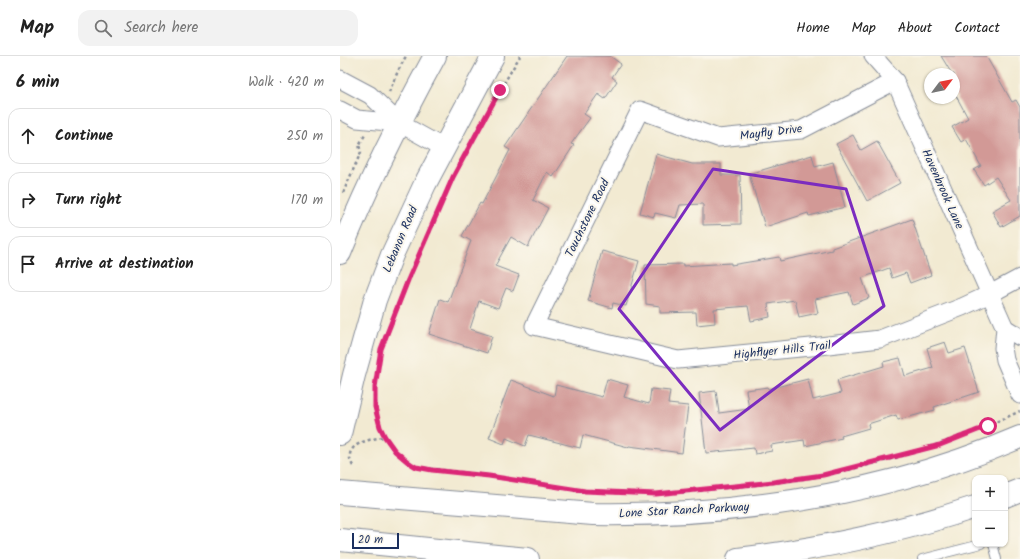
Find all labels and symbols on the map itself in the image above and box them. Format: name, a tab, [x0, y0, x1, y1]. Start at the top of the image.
north arrow	[924, 68, 960, 104]
route end	[491, 81, 509, 99]
street label: Mayfly Drive	[739, 119, 804, 146]
street label: Havenbrook Lane	[916, 146, 969, 233]
street label: Touchstone Road	[560, 175, 615, 261]
street label: Lebanon Road	[378, 202, 423, 276]
street label: Highflyer Hills Trail	[732, 336, 832, 365]
route start	[979, 417, 997, 435]
street label: Lone Star Ranch Parkway	[618, 498, 750, 523]
scale bar	[352, 531, 399, 550]

